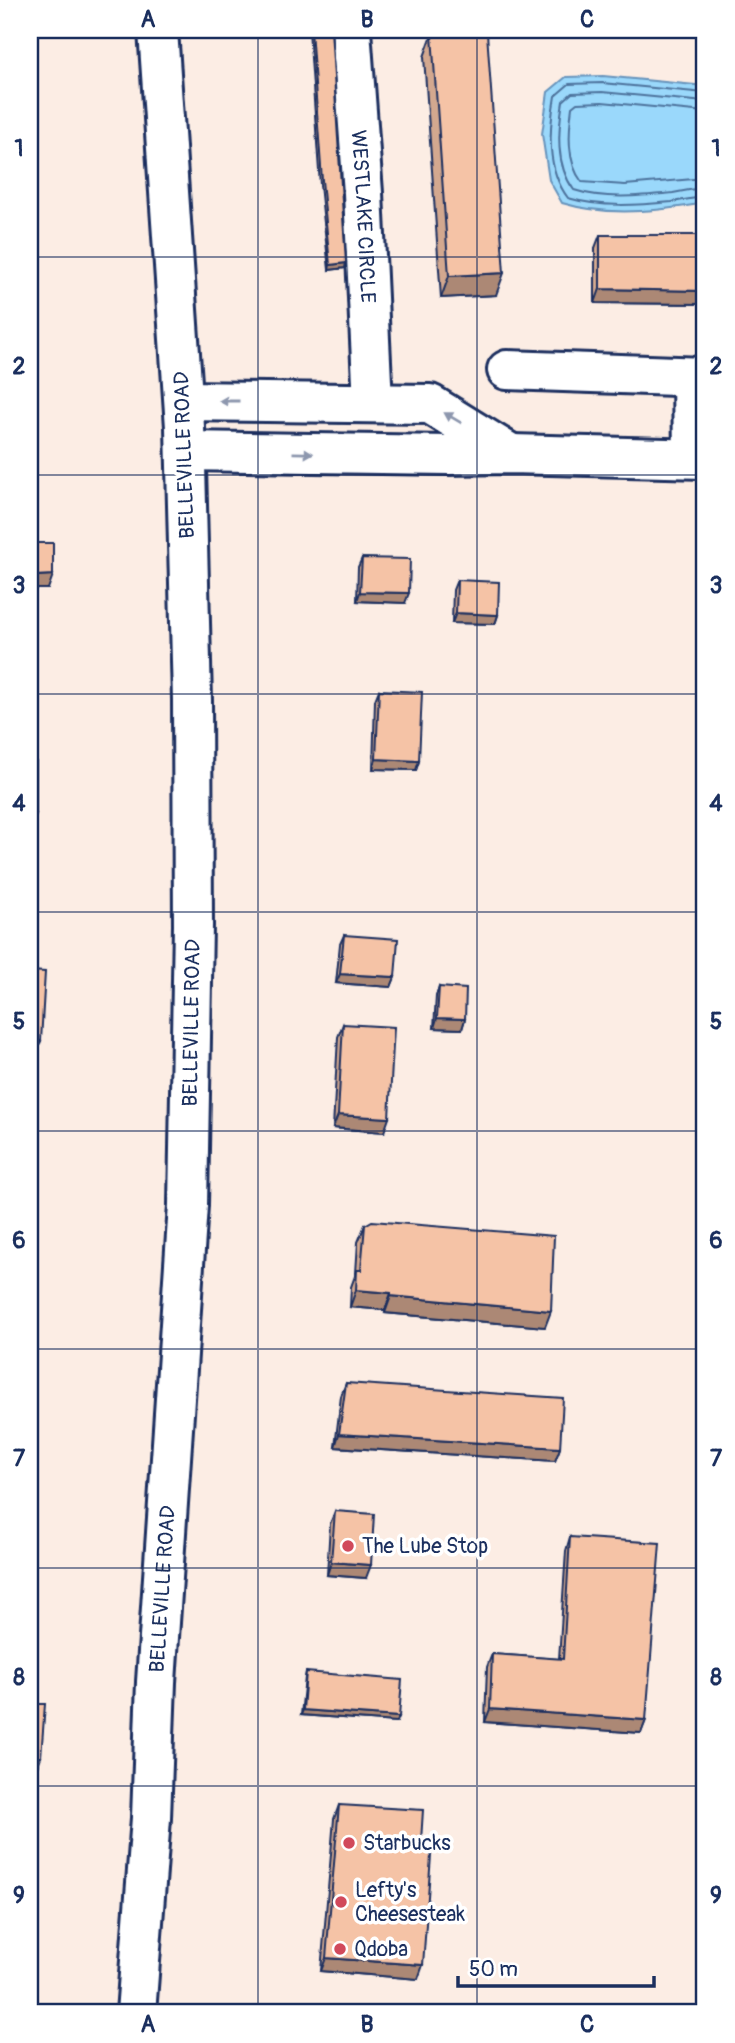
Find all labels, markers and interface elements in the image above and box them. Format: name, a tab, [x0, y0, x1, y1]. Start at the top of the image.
text: A	[141, 5, 156, 34]
text: B	[360, 5, 374, 34]
text: C	[580, 5, 594, 34]
street label: WESTLAKE CIRCLE	[344, 129, 381, 304]
text: 1	[15, 134, 24, 163]
text: 1	[712, 134, 721, 163]
text: 2	[13, 352, 26, 381]
text: 2	[710, 352, 723, 381]
street label: BELLEVILLE ROAD	[168, 371, 201, 539]
one-way arrow	[218, 396, 240, 407]
one-way arrow	[443, 412, 462, 424]
one-way arrow	[292, 448, 314, 459]
text: 3	[13, 571, 25, 600]
text: 3	[710, 571, 722, 600]
text: 4	[12, 789, 26, 818]
text: 4	[709, 789, 723, 818]
street label: BELLEVILLE ROAD	[177, 939, 207, 1107]
text: 5	[13, 1007, 25, 1036]
text: 5	[710, 1007, 722, 1036]
text: 6	[12, 1226, 26, 1255]
text: 6	[709, 1226, 723, 1255]
text: 7	[13, 1444, 26, 1473]
text: 7	[710, 1444, 723, 1473]
street label: BELLEVILLE ROAD	[144, 1504, 182, 1673]
place label: The Lube Stop	[362, 1533, 488, 1560]
marker: The Lube Stop	[340, 1538, 356, 1554]
text: 8	[13, 1663, 25, 1692]
text: 8	[710, 1663, 722, 1692]
place label: Starbucks	[363, 1830, 451, 1857]
marker: Starbucks	[341, 1835, 357, 1851]
place label: Lefty's Cheesesteak	[355, 1877, 465, 1928]
text: 9	[13, 1881, 25, 1910]
text: 9	[710, 1881, 722, 1910]
marker: Lefty's Cheesesteak	[333, 1894, 349, 1910]
place label: Qdoba	[354, 1936, 408, 1963]
marker: Qdoba	[332, 1941, 348, 1957]
scale bar	[458, 1945, 654, 1989]
text: 50 m	[469, 1956, 518, 1983]
text: A	[141, 2010, 156, 2039]
text: B	[360, 2010, 374, 2039]
text: C	[580, 2010, 594, 2039]

